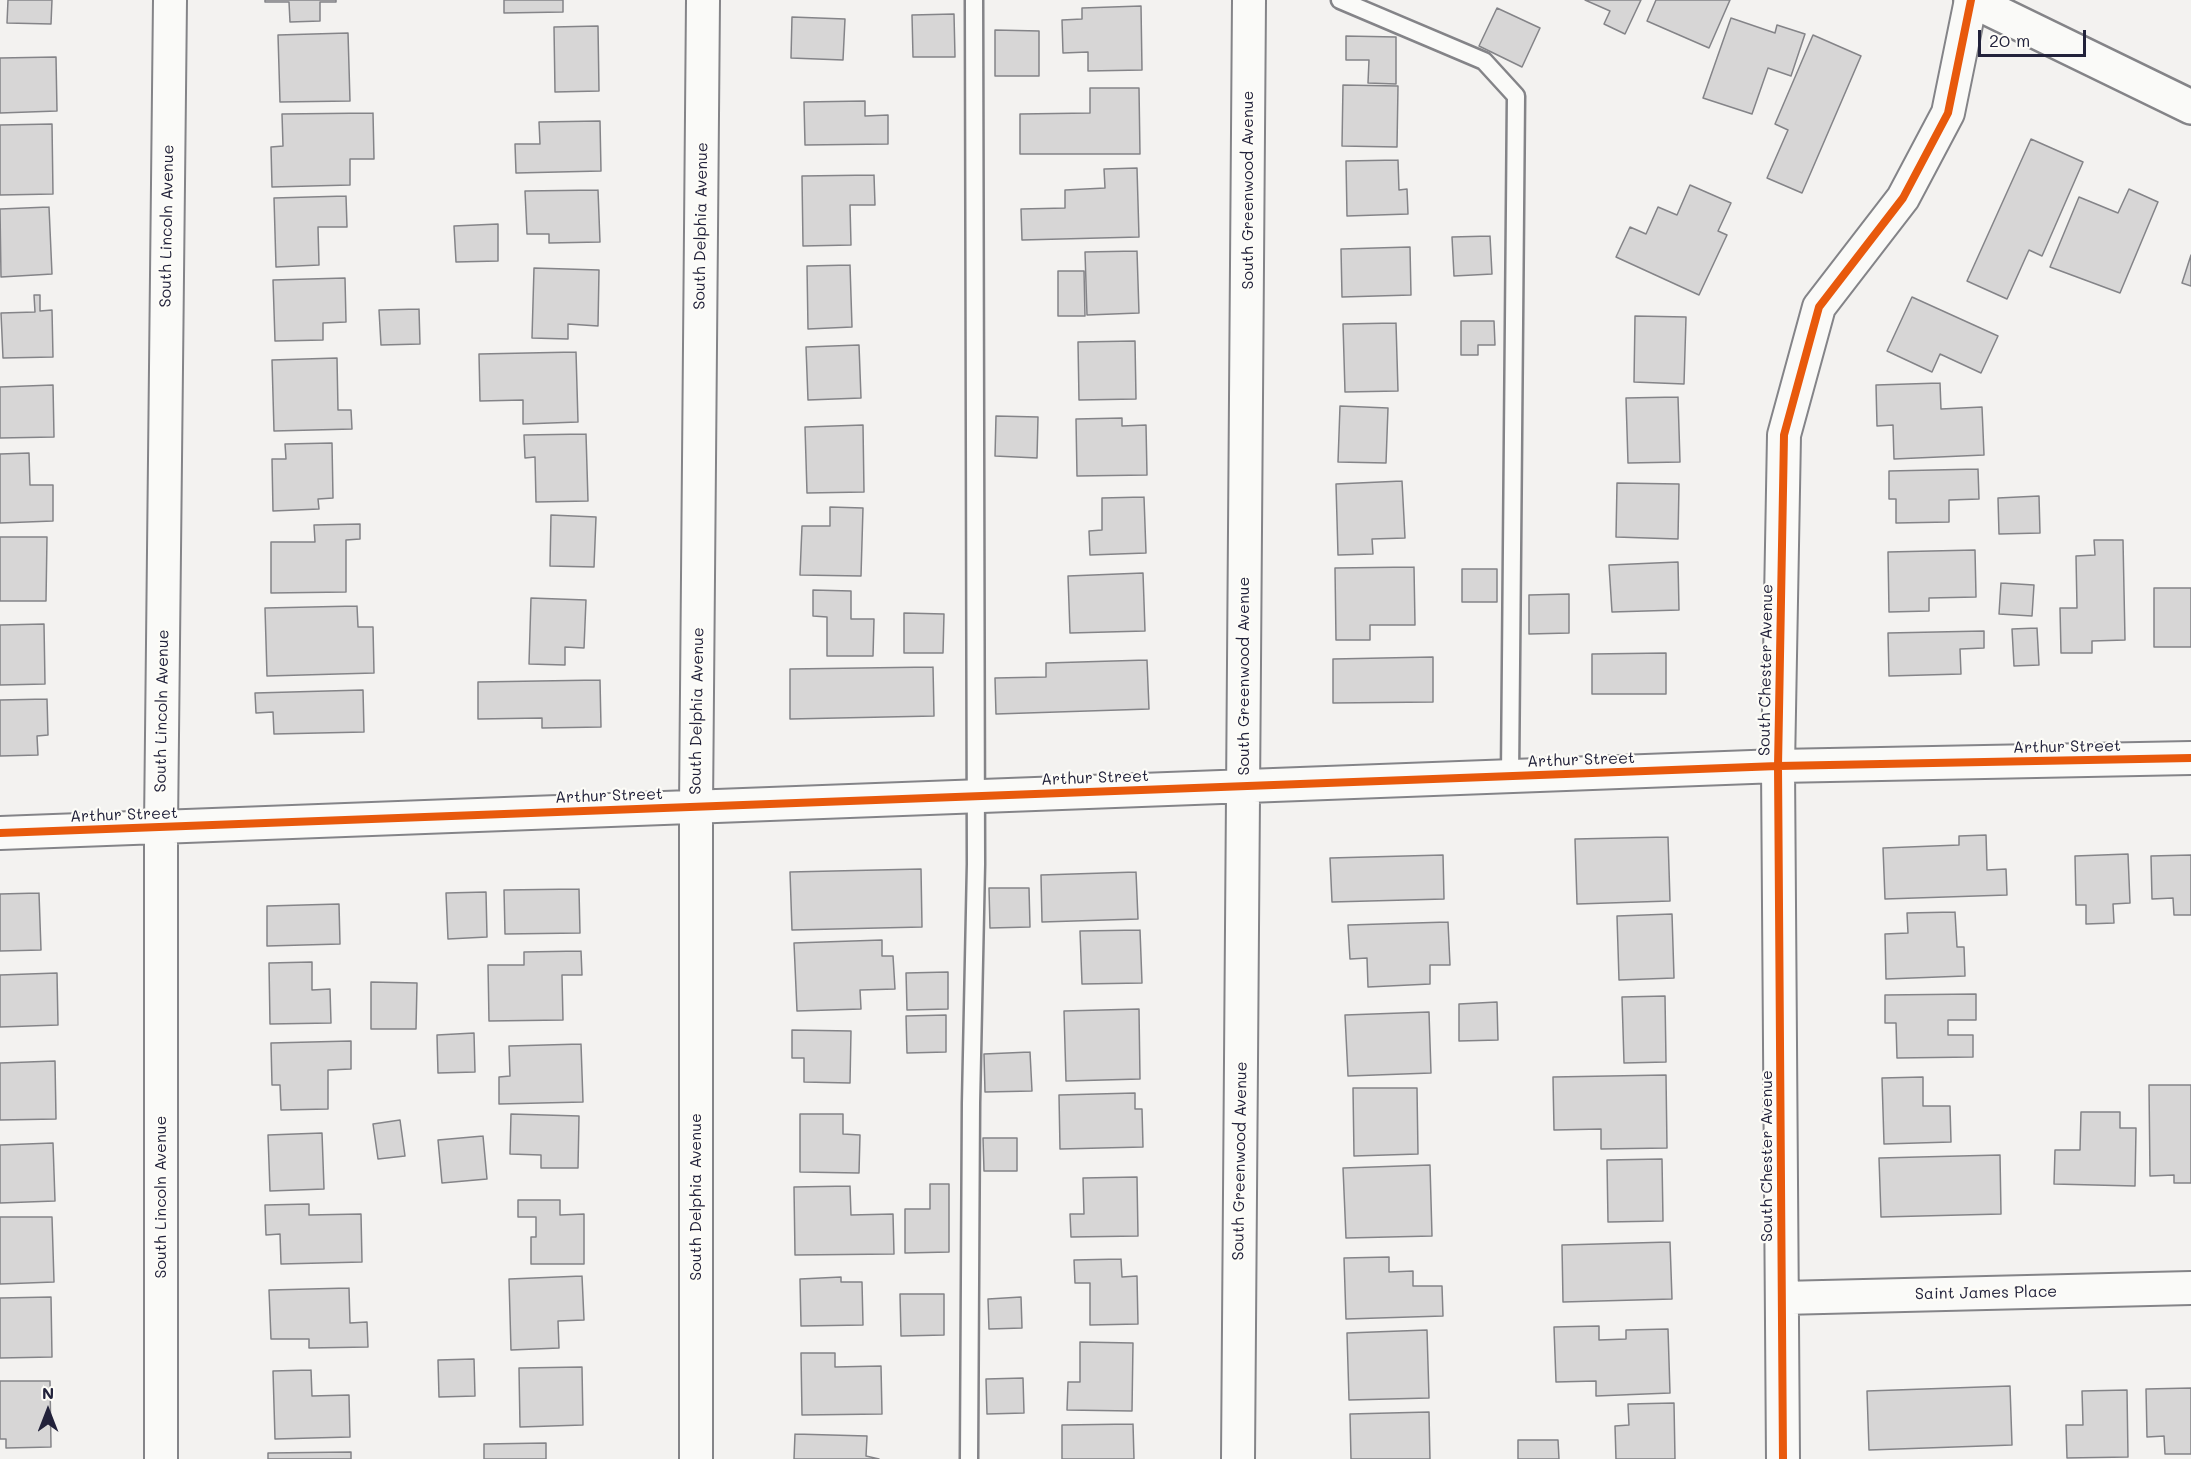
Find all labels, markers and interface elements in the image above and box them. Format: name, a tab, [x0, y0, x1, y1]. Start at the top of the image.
scale bar	[1981, 18, 2089, 56]
text: 20 m	[1989, 28, 2030, 52]
street label: South Greenwood Avenue	[1238, 90, 1258, 290]
street label: South Delphia Avenue	[690, 142, 712, 310]
street label: South Lincoln Avenue	[156, 144, 178, 308]
street label: South Greenwood Avenue	[1234, 576, 1254, 776]
street label: South Chester Avenue	[1755, 584, 1777, 756]
street label: South Delphia Avenue	[686, 627, 708, 795]
street label: South Lincoln Avenue	[151, 629, 173, 793]
street label: Arthur Street	[2013, 736, 2121, 758]
street label: Arthur Street	[1527, 749, 1635, 771]
street label: Arthur Street	[1041, 767, 1149, 789]
street label: Arthur Street	[555, 785, 663, 807]
street label: Arthur Street	[70, 804, 178, 826]
street label: South Greenwood Avenue	[1229, 1061, 1251, 1261]
street label: South Chester Avenue	[1757, 1070, 1777, 1242]
street label: South Delphia Avenue	[686, 1113, 706, 1281]
street label: South Lincoln Avenue	[151, 1116, 171, 1278]
street label: Saint James Place	[1915, 1282, 2057, 1304]
north arrow	[18, 1381, 78, 1441]
text: N	[42, 1382, 54, 1403]

